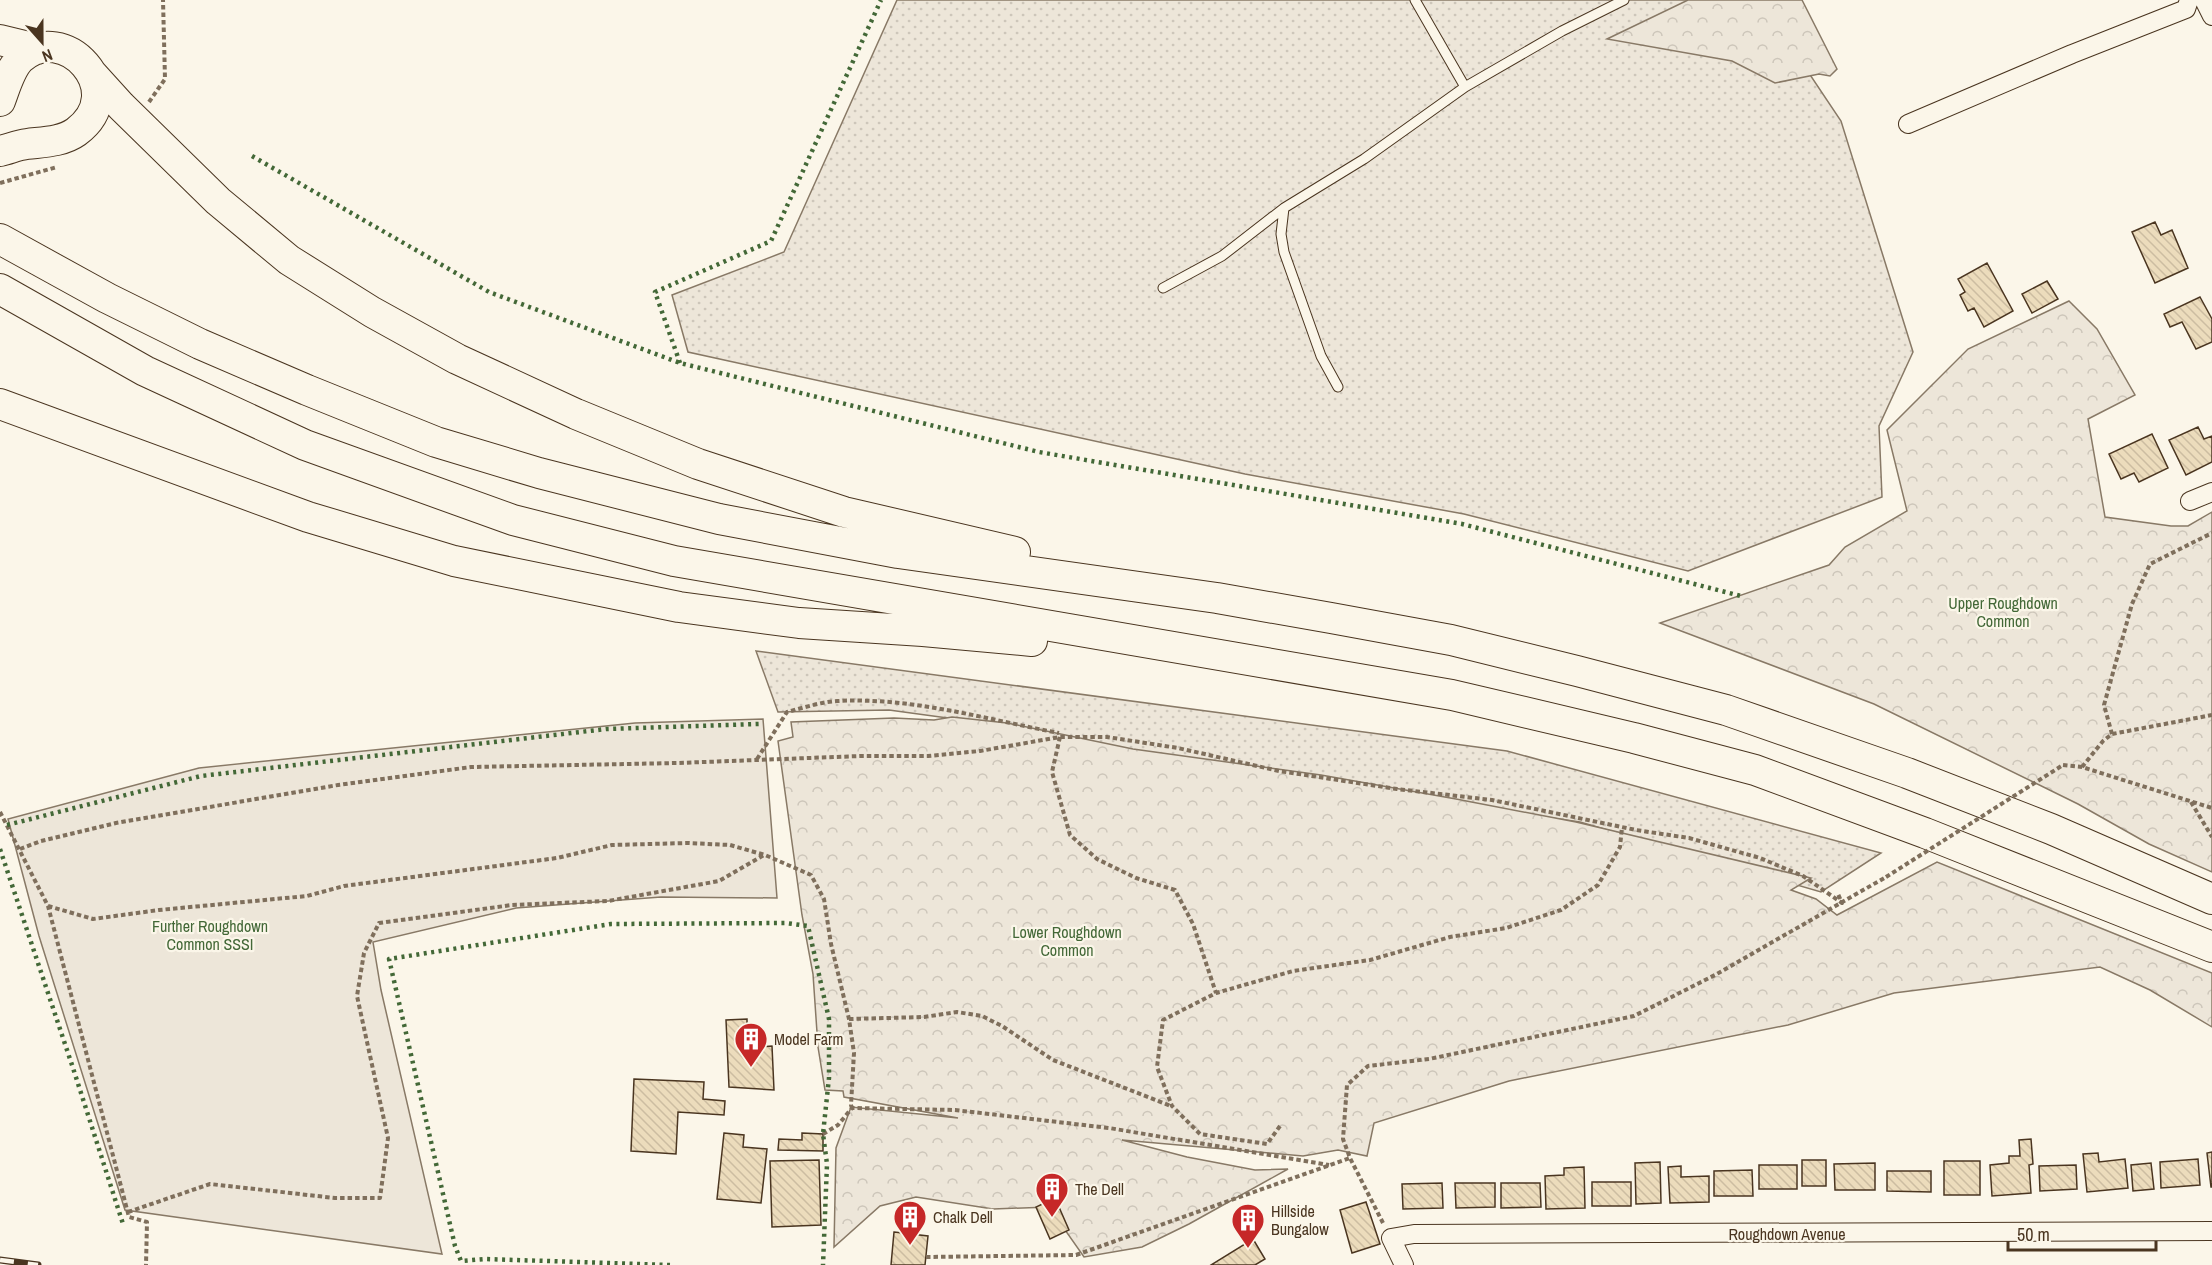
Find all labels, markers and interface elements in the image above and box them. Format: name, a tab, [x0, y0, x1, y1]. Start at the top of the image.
north arrow	[12, 12, 72, 72]
text: N	[39, 44, 56, 68]
park label: Upper Roughdown Common	[1948, 592, 2058, 632]
park label: Further Roughdown Common SSSI	[152, 915, 268, 955]
park label: Lower Roughdown Common	[1012, 921, 1122, 961]
building icon: Model Farm	[733, 1021, 769, 1068]
place label: Model Farm	[774, 1028, 843, 1050]
building icon: The Dell	[1034, 1171, 1070, 1218]
place label: The Dell	[1075, 1178, 1124, 1200]
building icon: Chalk Dell	[892, 1199, 928, 1246]
place label: Hillside Bungalow	[1271, 1200, 1329, 1240]
building icon: Hillside Bungalow	[1230, 1202, 1266, 1249]
place label: Chalk Dell	[933, 1206, 993, 1228]
scale bar	[2008, 1214, 2156, 1252]
text: 50 m	[2017, 1222, 2050, 1247]
street label: Roughdown Avenue	[1728, 1223, 1846, 1245]

